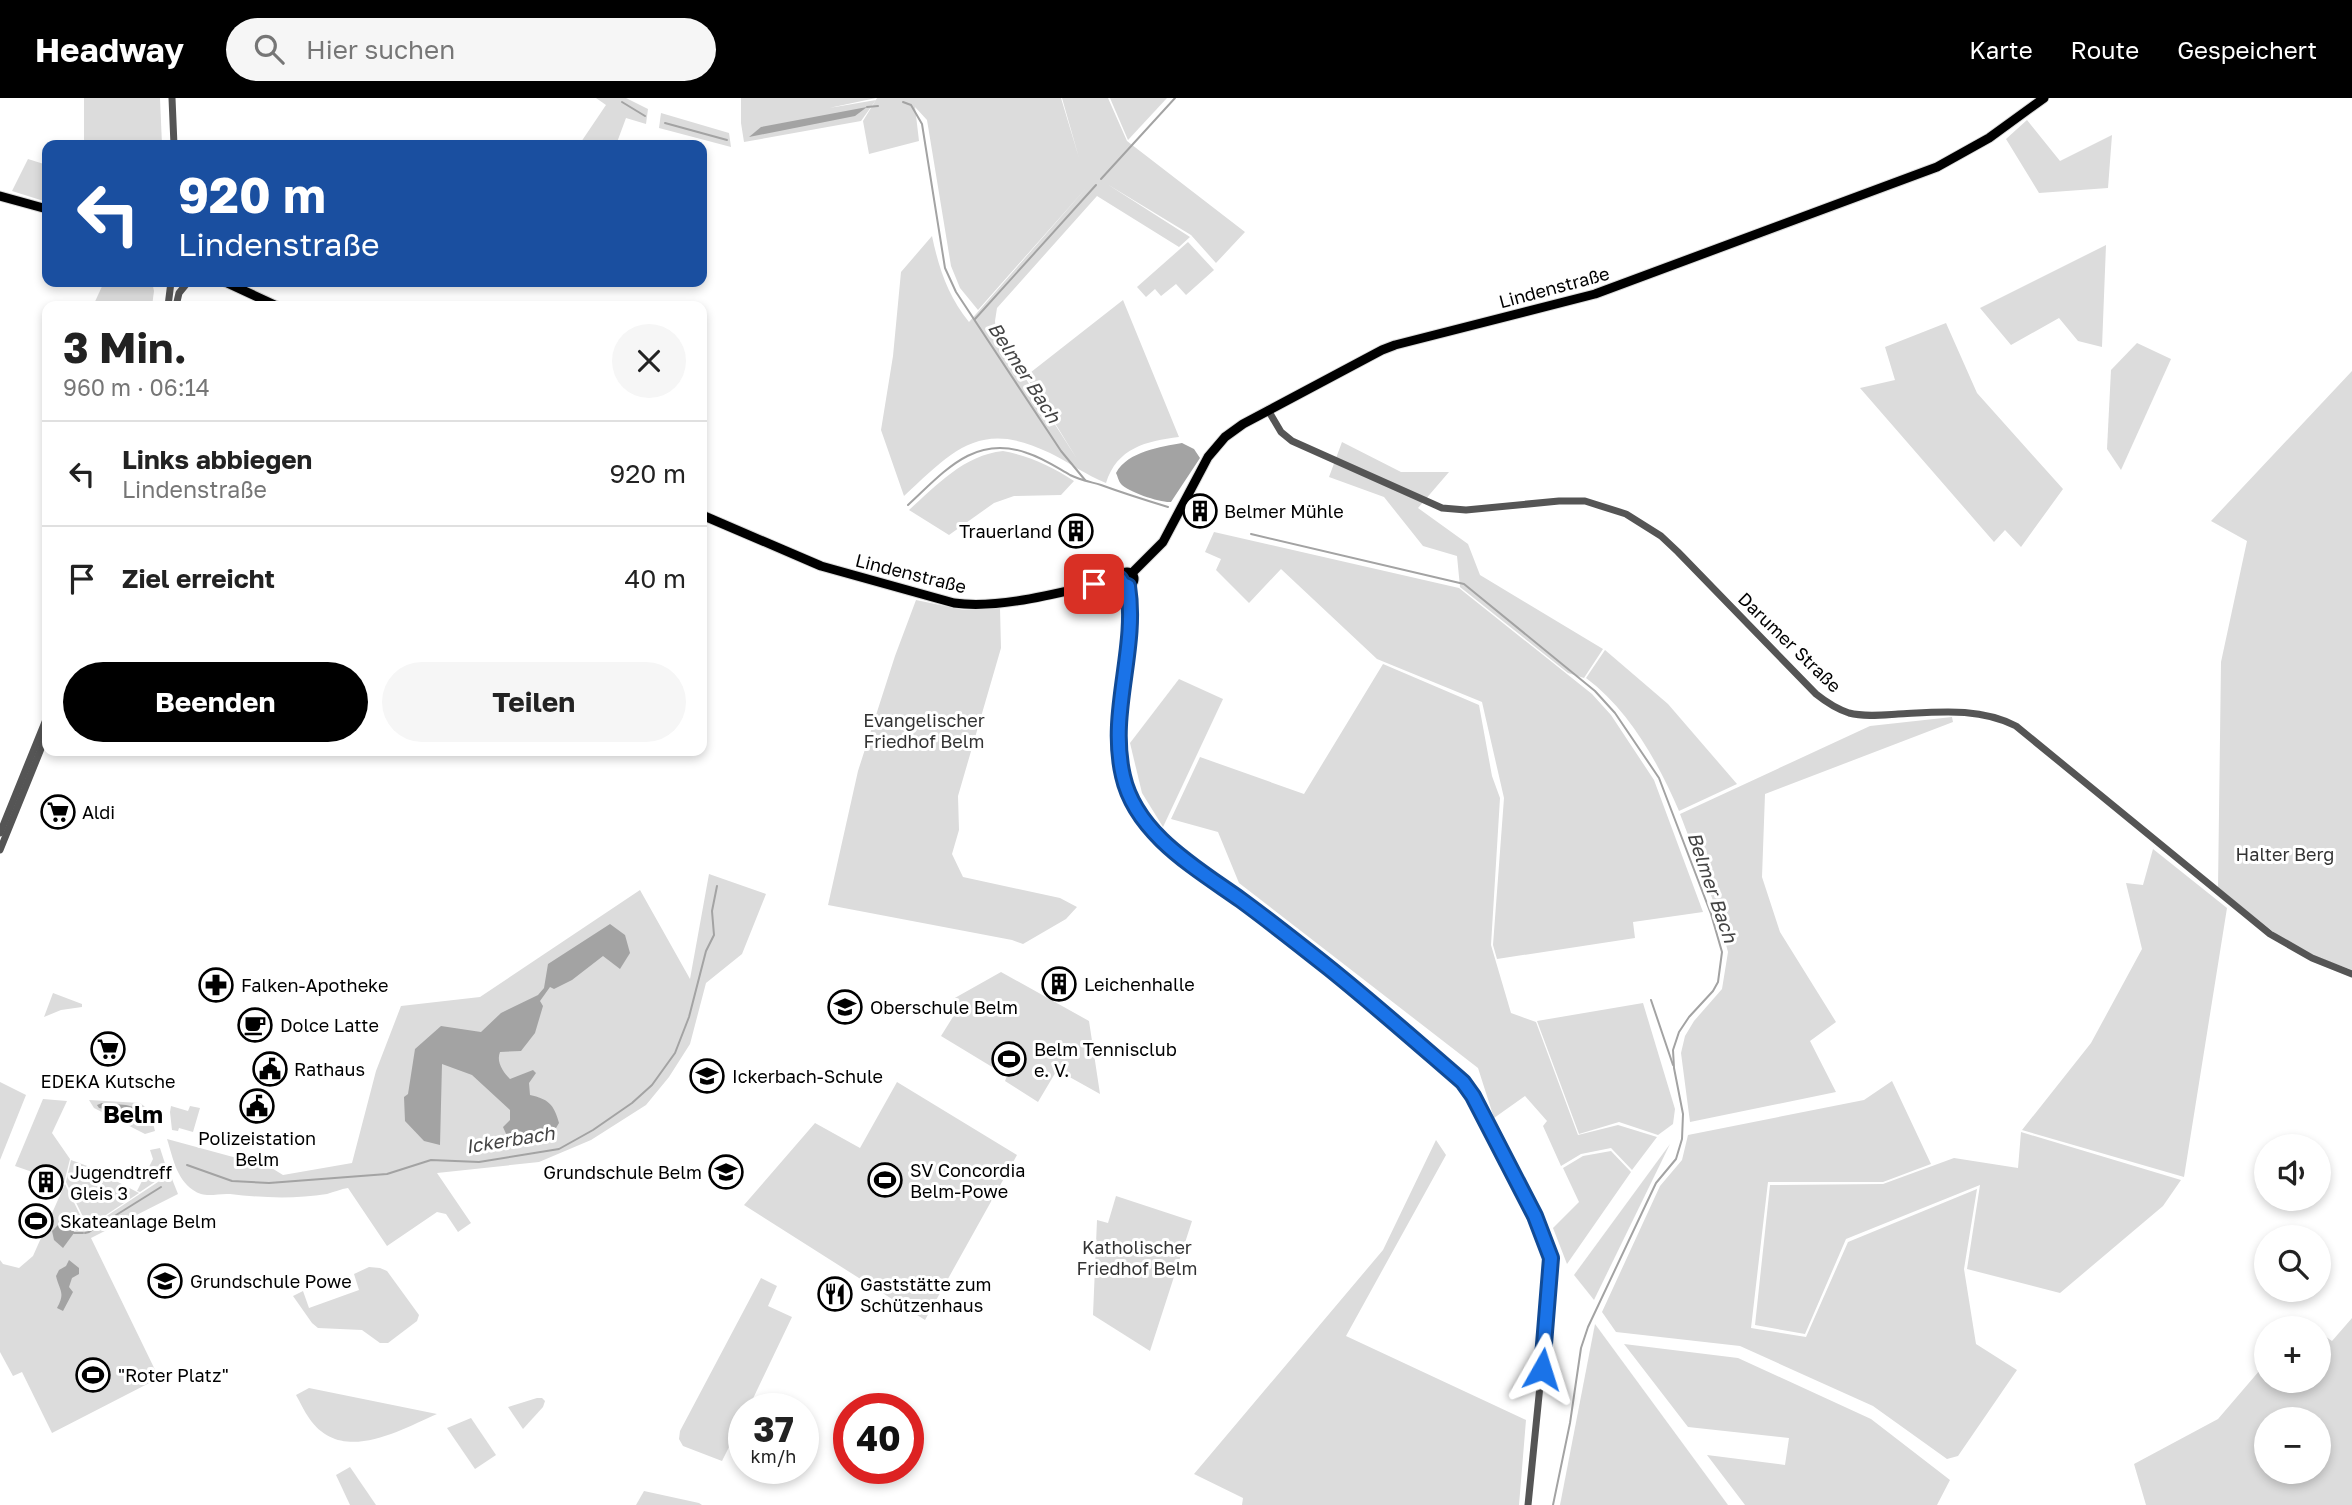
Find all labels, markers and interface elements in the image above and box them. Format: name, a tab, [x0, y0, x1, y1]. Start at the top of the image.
search box	[226, 18, 716, 81]
text: Headway	[35, 30, 184, 69]
icon: search	[250, 30, 288, 68]
text: Hier suchen	[306, 34, 455, 65]
text: Karte	[1969, 35, 2033, 64]
text: Route	[2071, 35, 2139, 64]
text: Gespeichert	[2177, 35, 2317, 64]
text: 920 m	[178, 165, 326, 224]
icon: left	[63, 168, 154, 259]
text: Lindenstraße	[178, 225, 380, 263]
street label: Lindenstraße	[1496, 262, 1612, 312]
water label: Belmer Bach	[984, 317, 1067, 428]
text: 3 Min.	[63, 322, 187, 372]
button: close	[612, 324, 686, 398]
text: 960 m · 06:14	[63, 373, 210, 401]
text: Links abbiegen	[122, 444, 312, 475]
icon: left	[63, 455, 101, 493]
text: 920 m	[610, 458, 686, 489]
text: Lindenstraße	[122, 475, 267, 503]
building icon: Belmer Mühle	[1181, 492, 1219, 530]
place label: Belmer Mühle	[1224, 500, 1344, 522]
building icon: Trauerland	[1057, 512, 1095, 550]
place label: Trauerland	[959, 520, 1052, 542]
street label: Lindenstraße	[853, 549, 969, 597]
pin	[1064, 554, 1124, 614]
icon: arrive	[63, 560, 101, 598]
text: Ziel erreicht	[122, 563, 275, 594]
text: 40 m	[625, 563, 686, 594]
icon: arrive	[1075, 565, 1113, 603]
street label: Darumer Straße	[1734, 587, 1846, 697]
button: Beenden	[63, 662, 368, 742]
button: Teilen	[382, 662, 686, 742]
park label: Evangelischer Friedhof Belm	[863, 709, 985, 752]
supermarket icon: Aldi	[39, 793, 77, 831]
place label: Aldi	[82, 801, 115, 823]
water label: Belmer Bach	[1683, 829, 1743, 947]
park label: Halter Berg	[2236, 843, 2334, 865]
building icon: Leichenhalle	[1040, 965, 1078, 1003]
pharmacy icon: Falken-Apotheke	[197, 966, 235, 1004]
place label: Leichenhalle	[1084, 973, 1195, 995]
place label: Falken-Apotheke	[241, 974, 388, 996]
school or university icon: Oberschule Belm	[826, 988, 864, 1026]
place label: Oberschule Belm	[870, 996, 1018, 1018]
cafe icon: Dolce Latte	[236, 1006, 274, 1044]
place label: Dolce Latte	[280, 1014, 379, 1036]
supermarket icon: EDEKA Kutsche	[89, 1030, 127, 1068]
place label: Belm Tennisclub e. V.	[1034, 1038, 1177, 1081]
sports icon: Belm Tennisclub e. V.	[990, 1040, 1028, 1078]
public building icon: Rathaus	[251, 1050, 289, 1088]
school or university icon: Ickerbach-Schule	[688, 1057, 726, 1095]
place label: Rathaus	[294, 1058, 365, 1080]
place label: Ickerbach-Schule	[732, 1065, 883, 1087]
place label: EDEKA Kutsche	[41, 1070, 175, 1092]
public building icon: Polizeistation Belm	[238, 1087, 276, 1125]
district label: Belm	[103, 1099, 163, 1128]
water label: Ickerbach	[464, 1120, 557, 1157]
place label: Polizeistation Belm	[198, 1127, 316, 1170]
map controls	[2254, 1134, 2331, 1484]
button: sound	[2254, 1134, 2331, 1211]
school or university icon: Grundschule Belm	[707, 1153, 745, 1191]
place label: SV Concordia Belm-Powe	[910, 1159, 1025, 1202]
place label: Jugendtreff Gleis 3	[70, 1161, 173, 1204]
place label: Grundschule Belm	[543, 1161, 702, 1183]
sports icon: SV Concordia Belm-Powe	[866, 1161, 904, 1199]
building icon: Jugendtreff Gleis 3	[27, 1163, 65, 1201]
sports icon: Skateanlage Belm	[17, 1202, 55, 1240]
place label: Skateanlage Belm	[60, 1210, 217, 1232]
button: search	[2254, 1225, 2331, 1302]
park label: Katholischer Friedhof Belm	[1076, 1236, 1198, 1279]
school or university icon: Grundschule Powe	[146, 1262, 184, 1300]
place label: Grundschule Powe	[190, 1270, 352, 1292]
place label: Gaststätte zum Schützenhaus	[860, 1273, 992, 1316]
restaurant icon: Gaststätte zum Schützenhaus	[816, 1275, 854, 1313]
button: +	[2254, 1316, 2331, 1393]
position arrow	[1505, 1332, 1579, 1406]
sports icon: "Roter Platz"	[74, 1356, 112, 1394]
place label: "Roter Platz"	[118, 1364, 229, 1386]
speed limit sign: 40	[833, 1393, 924, 1484]
button: −	[2254, 1407, 2331, 1484]
text: 37	[753, 1408, 794, 1450]
text: km/h	[751, 1445, 796, 1467]

